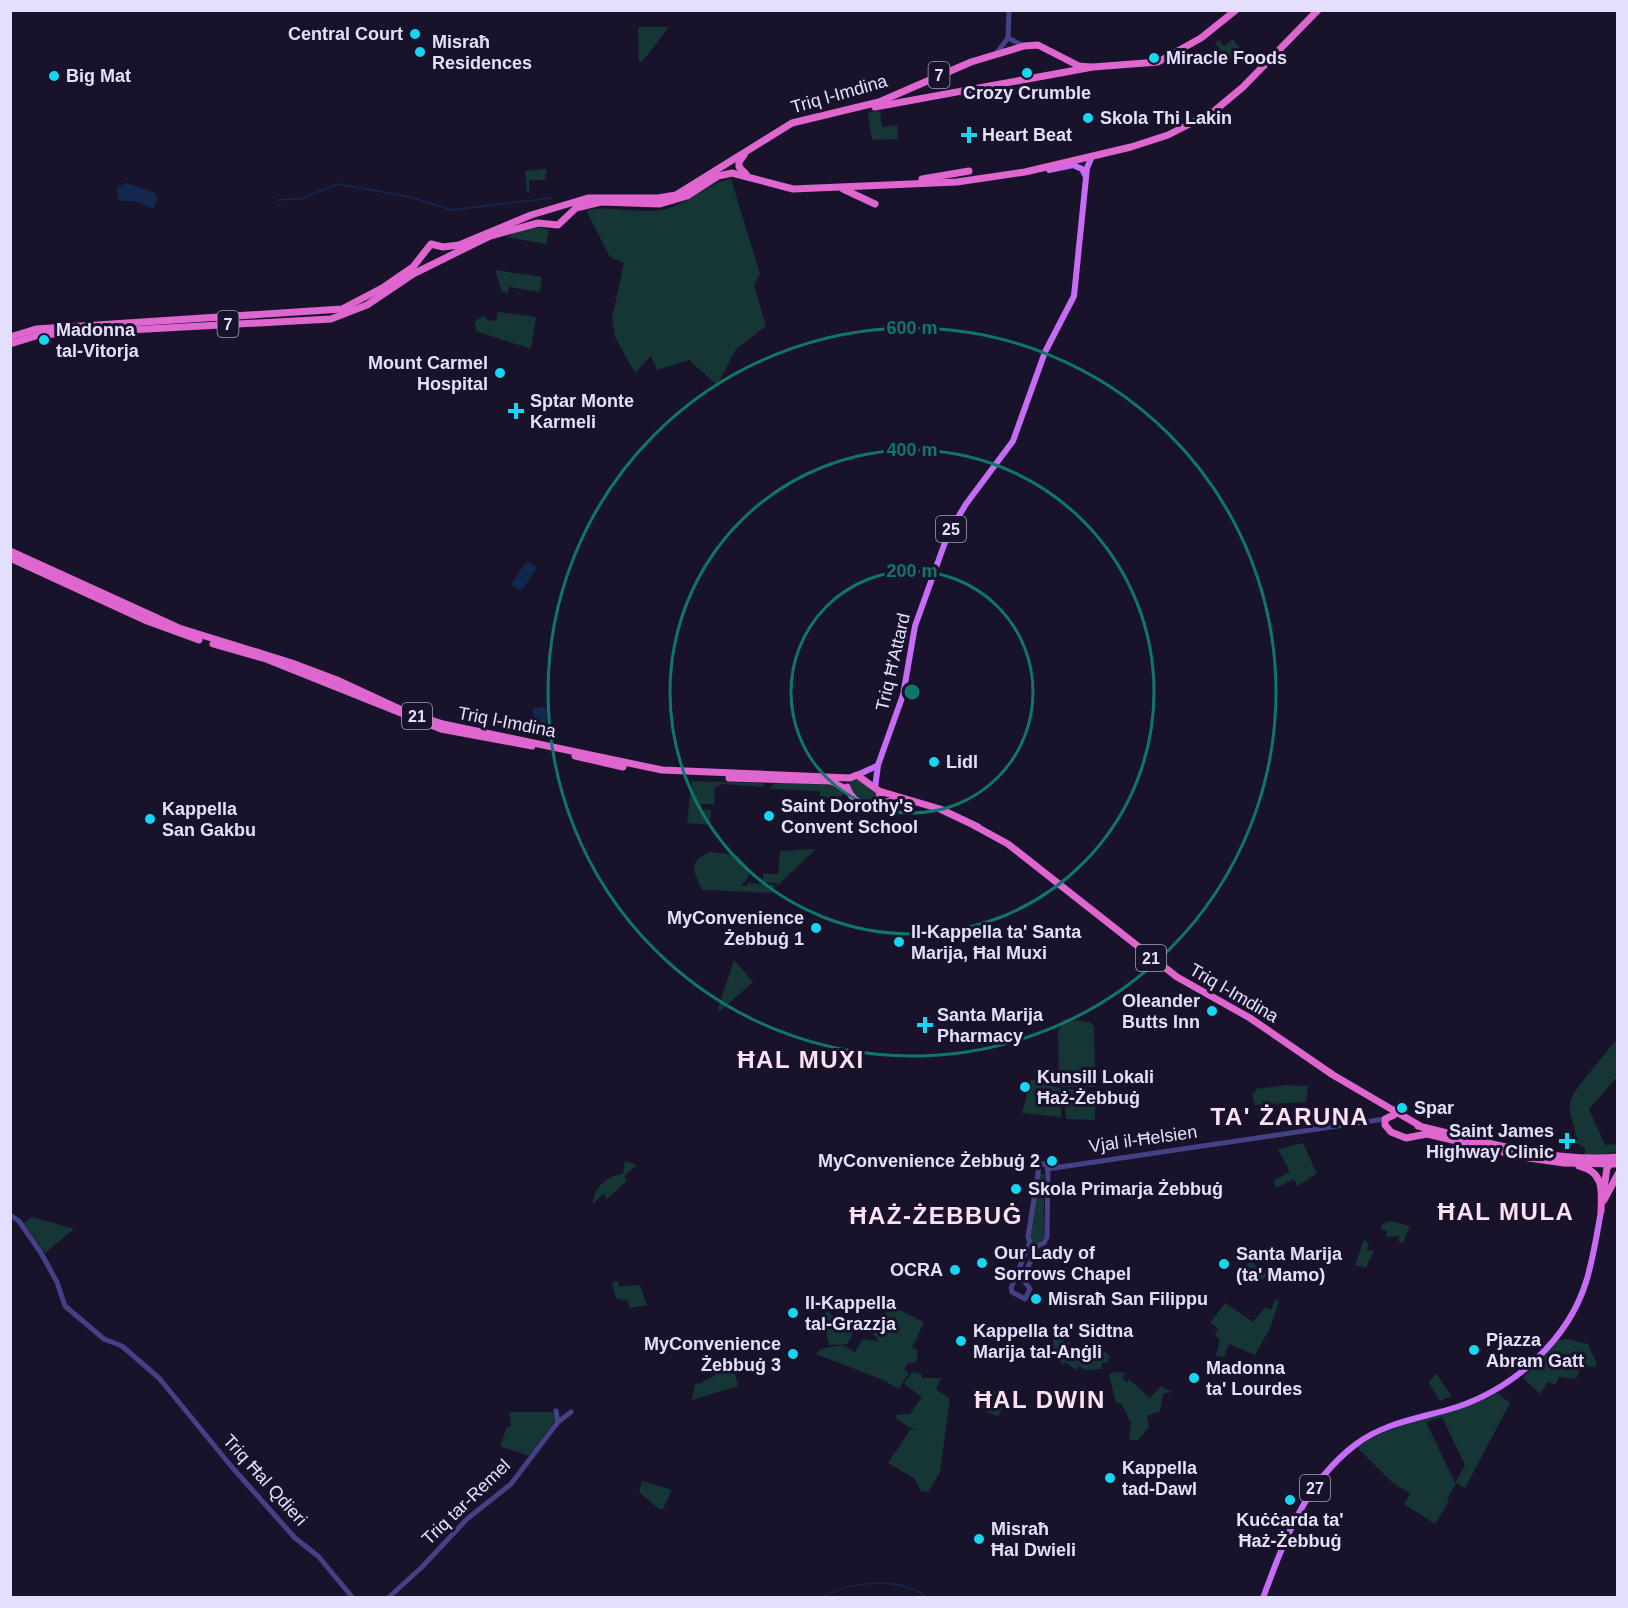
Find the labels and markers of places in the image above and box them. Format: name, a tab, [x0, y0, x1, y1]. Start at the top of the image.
place label: Central Court	[288, 24, 403, 44]
marker: Central Court	[408, 27, 422, 41]
place label: Misraħ Residences	[432, 32, 532, 73]
marker: Misraħ Residences	[413, 45, 427, 59]
place label: Miracle Foods	[1166, 48, 1287, 68]
marker: Miracle Foods	[1147, 51, 1161, 65]
place label: Big Mat	[66, 66, 131, 86]
marker: Crozy Crumble	[1020, 66, 1034, 80]
marker: Big Mat	[47, 69, 61, 83]
place label: Crozy Crumble	[963, 83, 1091, 103]
place label: Skola Thi Lakin	[1100, 108, 1232, 128]
marker: Skola Thi Lakin	[1081, 111, 1095, 125]
place label: Heart Beat	[982, 125, 1072, 145]
marker: Heart Beat	[960, 126, 978, 144]
place label: Madonna tal-Vitorja	[56, 320, 140, 361]
marker: Madonna tal-Vitorja	[37, 333, 51, 347]
place label: Mount Carmel Hospital	[368, 353, 488, 394]
marker: Mount Carmel Hospital	[493, 366, 507, 380]
place label: Sptar Monte Karmeli	[530, 391, 634, 432]
marker: Sptar Monte Karmeli	[507, 402, 525, 420]
centre of rings	[902, 682, 922, 702]
place label: Lidl	[946, 752, 978, 772]
marker: Lidl	[927, 755, 941, 769]
place label: Saint Dorothy's Convent School	[781, 796, 918, 837]
place label: Kappella San Gakbu	[162, 799, 256, 840]
marker: Saint Dorothy's Convent School	[762, 809, 776, 823]
marker: Kappella San Gakbu	[143, 812, 157, 826]
place label: MyConvenience Żebbuġ 1	[667, 908, 804, 949]
marker: MyConvenience Żebbuġ 1	[809, 921, 823, 935]
place label: Il-Kappella ta' Santa Marija, Ħal Muxi	[911, 922, 1082, 963]
marker: Il-Kappella ta' Santa Marija, Ħal Muxi	[892, 935, 906, 949]
place label: Oleander Butts Inn	[1122, 991, 1200, 1032]
marker: Oleander Butts Inn	[1205, 1004, 1219, 1018]
place label: Santa Marija Pharmacy	[937, 1005, 1044, 1046]
marker: Santa Marija Pharmacy	[918, 1018, 932, 1032]
place label: Kunsill Lokali Ħaż-Żebbuġ	[1037, 1067, 1154, 1108]
marker: Kunsill Lokali Ħaż-Żebbuġ	[1018, 1080, 1032, 1094]
place label: Spar	[1414, 1098, 1454, 1118]
marker: Spar	[1395, 1101, 1409, 1115]
place label: Saint James Highway Clinic	[1426, 1121, 1554, 1162]
marker: Saint James Highway Clinic	[1558, 1132, 1576, 1150]
place label: MyConvenience Żebbuġ 2	[818, 1151, 1040, 1171]
marker: MyConvenience Żebbuġ 2	[1045, 1154, 1059, 1168]
place label: Skola Primarja Żebbuġ	[1028, 1179, 1223, 1199]
marker: Skola Primarja Żebbuġ	[1009, 1182, 1023, 1196]
place label: Our Lady of Sorrows Chapel	[994, 1243, 1131, 1284]
place label: Santa Marija (ta' Mamo)	[1236, 1244, 1343, 1285]
marker: Our Lady of Sorrows Chapel	[975, 1256, 989, 1270]
marker: Santa Marija (ta' Mamo)	[1217, 1257, 1231, 1271]
place label: OCRA	[890, 1260, 943, 1280]
marker: OCRA	[948, 1263, 962, 1277]
place label: Misraħ San Filippu	[1048, 1289, 1208, 1309]
marker: Misraħ San Filippu	[1029, 1292, 1043, 1306]
place label: Il-Kappella tal-Grazzja	[805, 1293, 897, 1334]
marker: Il-Kappella tal-Grazzja	[786, 1306, 800, 1320]
place label: Kappella ta' Sidtna Marija tal-Anġli	[973, 1321, 1134, 1362]
place label: Pjazza Abram Gatt	[1486, 1330, 1584, 1371]
place label: MyConvenience Żebbuġ 3	[644, 1334, 781, 1375]
marker: Kappella ta' Sidtna Marija tal-Anġli	[954, 1334, 968, 1348]
marker: Pjazza Abram Gatt	[1467, 1343, 1481, 1357]
marker: MyConvenience Żebbuġ 3	[786, 1347, 800, 1361]
place label: Madonna ta' Lourdes	[1206, 1358, 1302, 1399]
marker: Madonna ta' Lourdes	[1187, 1371, 1201, 1385]
place label: Kappella tad-Dawl	[1122, 1458, 1198, 1499]
marker: Kappella tad-Dawl	[1103, 1471, 1117, 1485]
marker: Kuċċarda ta' Ħaż-Żebbuġ	[1283, 1493, 1297, 1507]
place label: Kuċċarda ta' Ħaż-Żebbuġ	[1236, 1510, 1344, 1551]
place label: Misraħ Ħal Dwieli	[991, 1519, 1076, 1560]
marker: Misraħ Ħal Dwieli	[972, 1532, 986, 1546]

